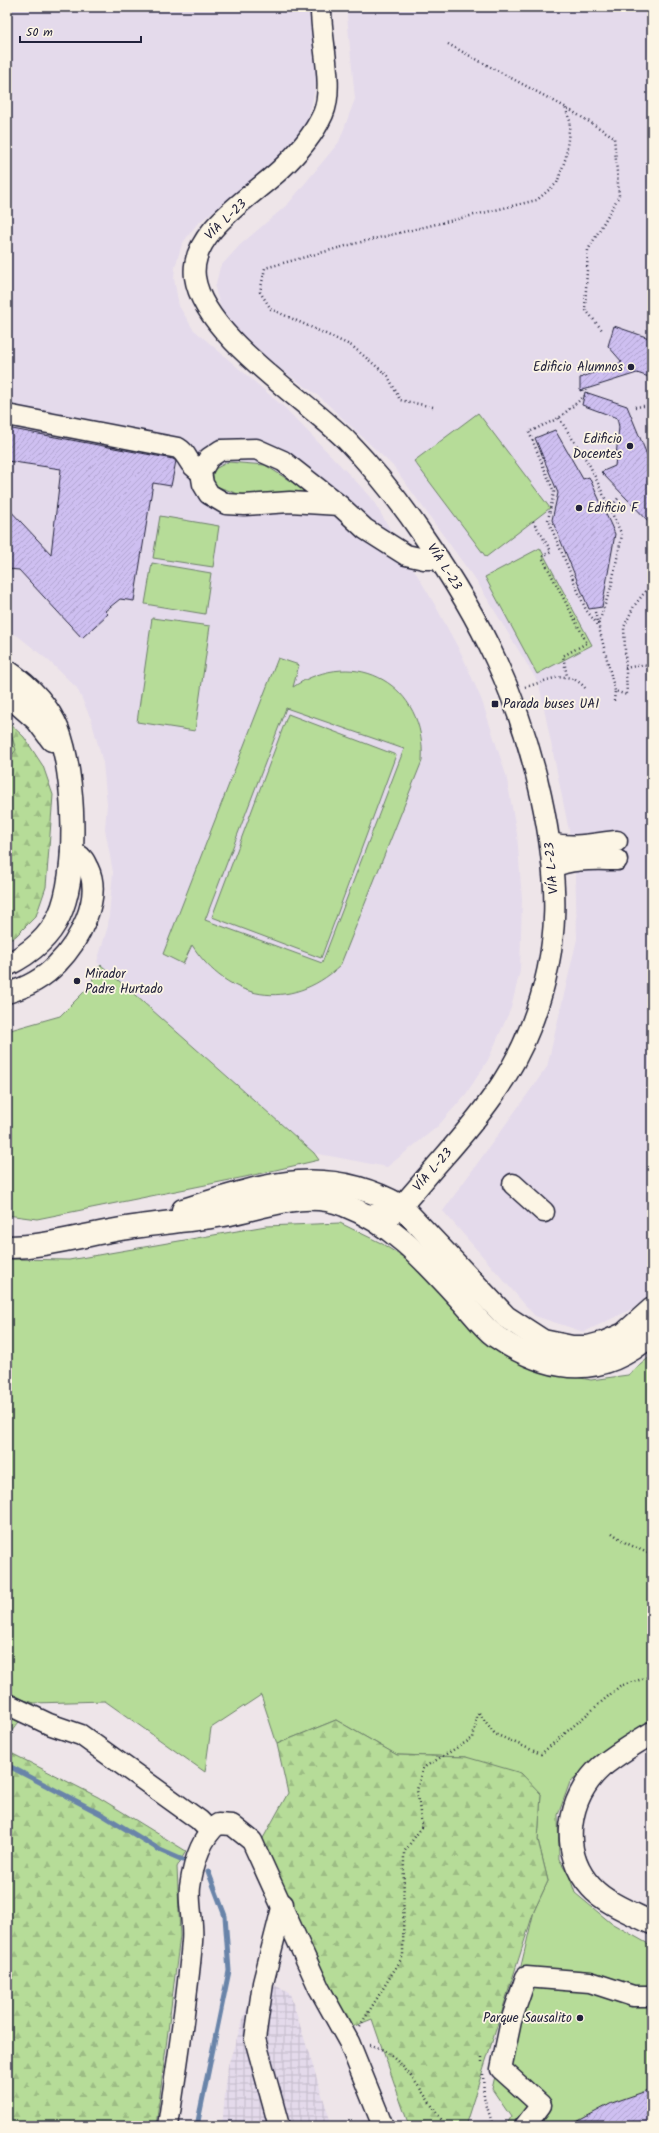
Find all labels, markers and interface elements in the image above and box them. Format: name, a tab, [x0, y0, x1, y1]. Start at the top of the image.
scale bar	[20, 18, 141, 44]
text: 50 m	[26, 23, 53, 42]
street label: VÍA L-23	[200, 194, 252, 246]
place label: Edificio Alumnos	[533, 357, 623, 378]
marker: Edificio Alumnos	[626, 362, 636, 372]
place label: Edificio Docentes	[573, 429, 622, 465]
marker: Edificio Docentes	[625, 441, 635, 451]
place label: Edificio F	[587, 498, 639, 519]
marker: Edificio F	[574, 503, 584, 513]
street label: VÍA L-23	[421, 539, 467, 595]
place label: Parada buses UAI	[503, 694, 599, 715]
marker: Parada buses UAI	[490, 699, 500, 709]
street label: VÍA L-23	[539, 841, 565, 895]
place label: Mirador Padre Hurtado	[85, 964, 163, 1000]
marker: Mirador Padre Hurtado	[72, 976, 82, 986]
street label: VÍA L-23	[408, 1143, 458, 1197]
place label: Parque Sausalito	[483, 2008, 572, 2029]
marker: Parque Sausalito	[575, 2013, 585, 2023]

